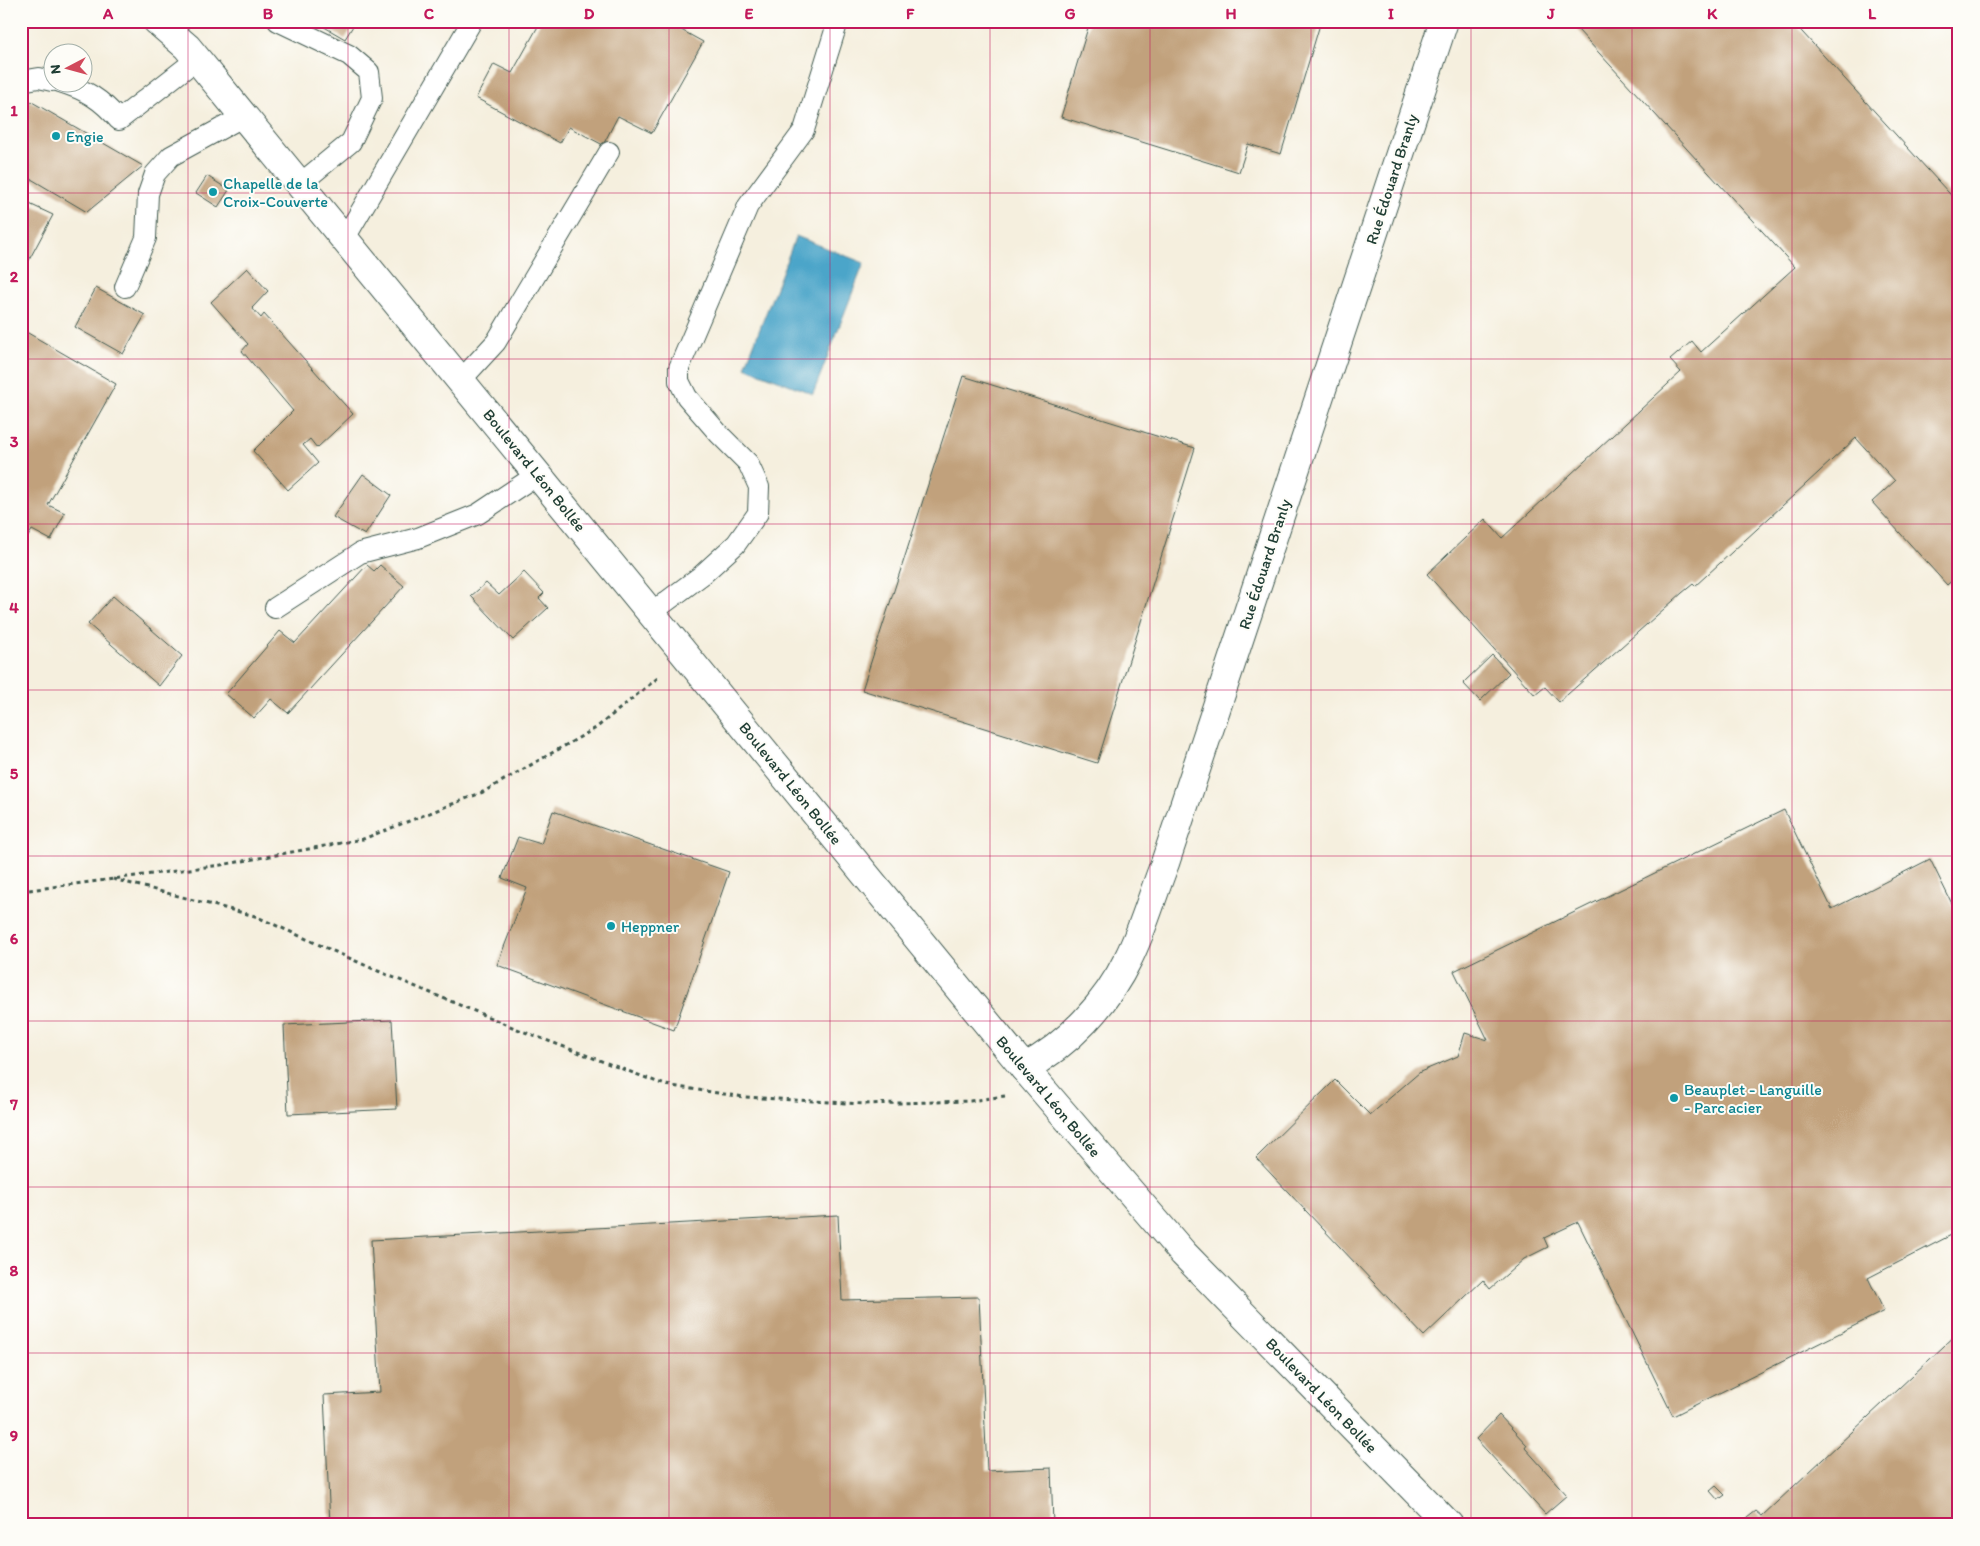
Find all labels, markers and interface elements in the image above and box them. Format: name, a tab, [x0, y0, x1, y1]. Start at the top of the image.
text: A	[102, 4, 114, 23]
text: B	[263, 4, 274, 23]
text: C	[424, 4, 435, 23]
text: D	[584, 4, 595, 23]
text: E	[745, 4, 754, 23]
text: F	[906, 4, 915, 23]
text: G	[1064, 4, 1076, 23]
text: H	[1225, 4, 1237, 23]
text: I	[1388, 4, 1394, 23]
text: J	[1546, 4, 1555, 23]
text: K	[1707, 4, 1718, 23]
text: L	[1868, 4, 1877, 23]
north arrow	[42, 42, 92, 92]
text: N	[47, 64, 65, 75]
text: 1	[10, 101, 18, 120]
street label: Rue Édouard Branly	[1361, 111, 1422, 247]
place label: Engie	[66, 127, 104, 146]
marker: Engie	[50, 130, 62, 142]
place label: Chapelle de la Croix-Couverte	[223, 174, 328, 211]
marker: Chapelle de la Croix-Couverte	[207, 186, 219, 198]
text: 2	[10, 267, 19, 286]
street label: Boulevard Léon Bollée	[479, 405, 590, 536]
text: 3	[10, 432, 19, 451]
street label: Rue Édouard Branly	[1234, 496, 1295, 632]
text: 4	[9, 598, 19, 617]
street label: Boulevard Léon Bollée	[735, 718, 846, 849]
text: 5	[10, 764, 19, 783]
place label: Heppner	[621, 917, 680, 936]
marker: Heppner	[605, 920, 617, 932]
text: 6	[10, 929, 19, 948]
street label: Boulevard Léon Bollée	[992, 1032, 1105, 1161]
place label: Beauplet - Languille - Parc acier	[1684, 1080, 1822, 1117]
marker: Beauplet - Languille - Parc acier	[1668, 1092, 1680, 1104]
text: 7	[9, 1095, 18, 1114]
text: 8	[10, 1261, 19, 1280]
street label: Boulevard Léon Bollée	[1262, 1334, 1381, 1457]
text: 9	[10, 1426, 18, 1445]

